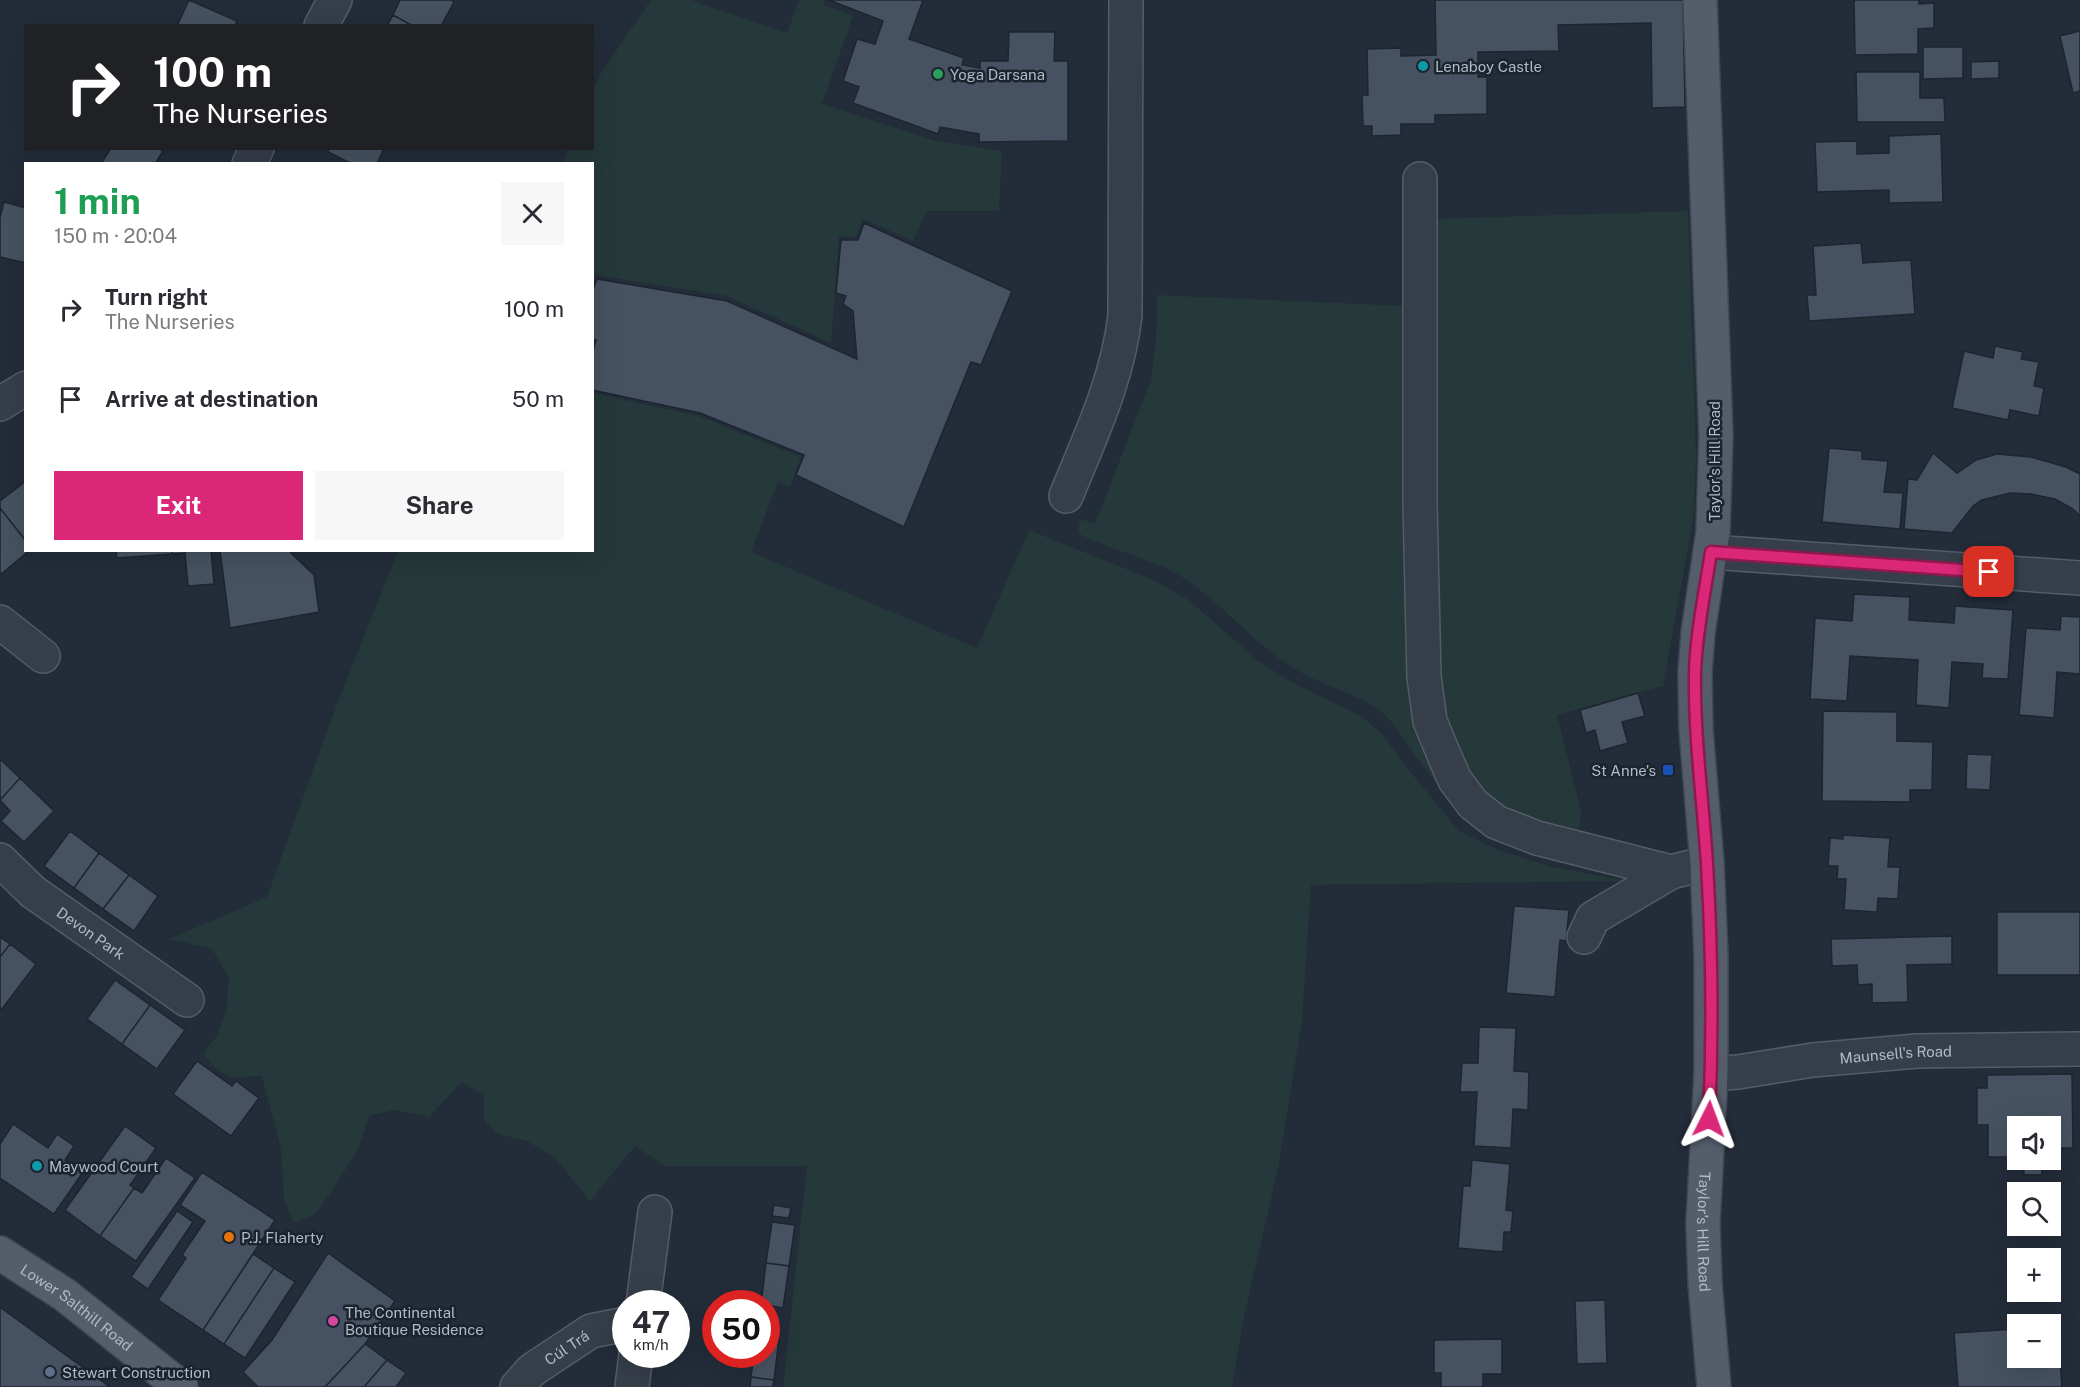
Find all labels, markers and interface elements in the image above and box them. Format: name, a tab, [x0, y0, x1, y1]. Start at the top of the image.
text: 100 m	[153, 47, 272, 96]
icon: right	[54, 48, 132, 126]
place label: Lenaboy Castle	[1435, 58, 1542, 75]
marker: Lenaboy Castle	[1416, 59, 1430, 73]
place label: Yoga Darsana	[950, 66, 1045, 83]
marker: Yoga Darsana	[931, 67, 945, 81]
text: The Nurseries	[153, 97, 328, 129]
text: 1 min	[54, 180, 141, 222]
button: close	[501, 182, 564, 245]
text: 150 m · 20:04	[54, 224, 177, 248]
text: Turn right	[105, 284, 208, 310]
icon: right	[54, 293, 87, 326]
text: 100 m	[504, 296, 564, 322]
text: The Nurseries	[105, 310, 235, 334]
icon: arrive	[54, 383, 87, 416]
text: Arrive at destination	[105, 386, 318, 412]
text: 50 m	[512, 386, 564, 412]
street label: Taylor's Hill Road	[1706, 401, 1723, 521]
button: Exit	[54, 471, 303, 540]
button: Share	[315, 471, 564, 540]
pin	[1963, 546, 2014, 597]
icon: arrive	[1972, 555, 2005, 588]
place label: St Anne's	[1591, 762, 1656, 779]
marker: St Anne's	[1661, 763, 1675, 777]
street label: Devon Park	[54, 903, 128, 962]
street label: Maunsell's Road	[1839, 1042, 1952, 1066]
position arrow	[1677, 1087, 1741, 1151]
map controls	[2007, 1116, 2061, 1368]
button: sound	[2007, 1116, 2061, 1170]
place label: Maywood Court	[49, 1158, 159, 1175]
marker: Maywood Court	[30, 1159, 44, 1173]
street label: Taylor's Hill Road	[1694, 1171, 1714, 1292]
button: search	[2007, 1182, 2061, 1236]
place label: P.J. Flaherty	[241, 1229, 324, 1246]
marker: P.J. Flaherty	[222, 1230, 236, 1244]
button: +	[2007, 1248, 2061, 1302]
street label: Lower Salthill Road	[18, 1260, 136, 1354]
speed limit sign: 50	[702, 1290, 780, 1368]
place label: The Continental Boutique Residence	[345, 1304, 484, 1338]
text: 47	[632, 1304, 670, 1340]
marker: The Continental Boutique Residence	[326, 1314, 340, 1328]
button: −	[2007, 1314, 2061, 1368]
street label: Cúl Trá	[541, 1326, 592, 1368]
text: km/h	[633, 1336, 669, 1353]
place label: Stewart Construction	[62, 1364, 210, 1381]
marker: Stewart Construction	[43, 1365, 57, 1379]

